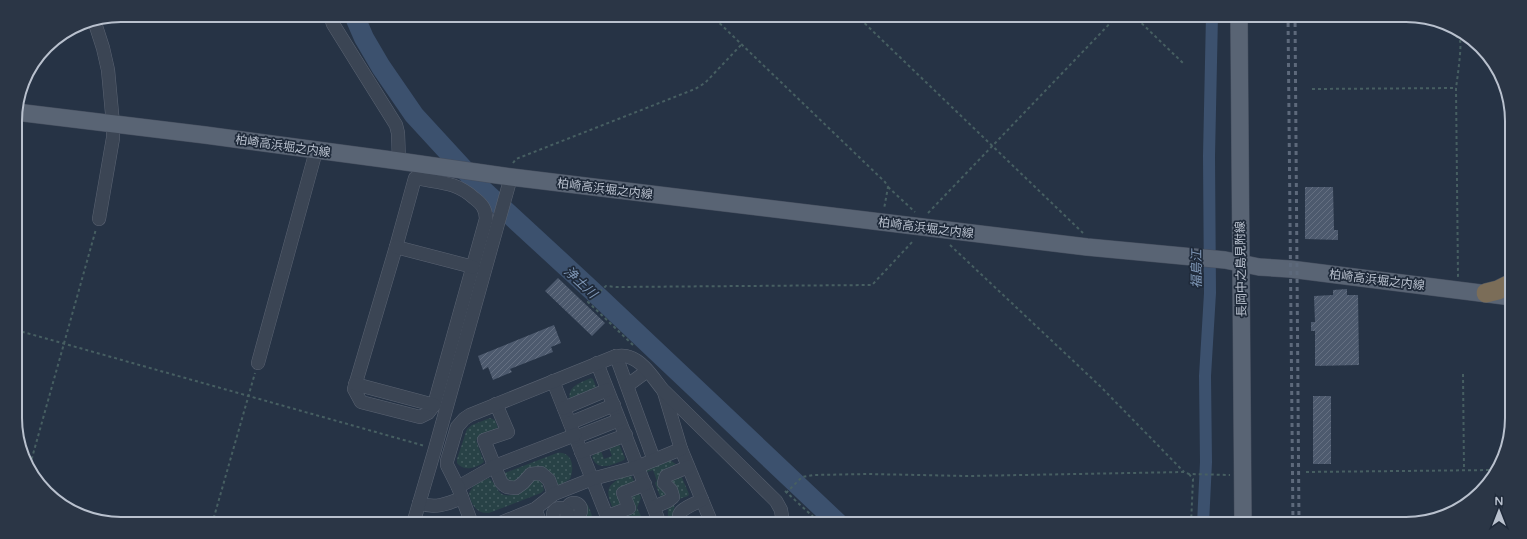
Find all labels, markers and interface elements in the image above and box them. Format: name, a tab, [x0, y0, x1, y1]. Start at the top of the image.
street label: 柏崎高浜堀之内線	[234, 132, 332, 160]
street label: 柏崎高浜堀之内線	[556, 176, 654, 202]
street label: 柏崎高浜堀之内線	[877, 215, 975, 241]
street label: 長岡中之島見附線	[1233, 221, 1249, 317]
water label: 福島江	[1189, 248, 1205, 289]
water label: 浄土川	[561, 264, 601, 303]
street label: 柏崎高浜堀之内線	[1328, 267, 1426, 293]
north arrow	[1479, 491, 1519, 531]
text: N	[1495, 495, 1503, 508]

